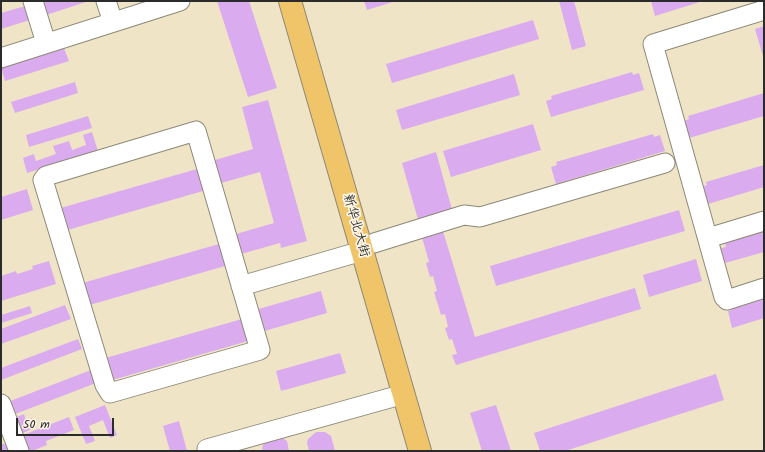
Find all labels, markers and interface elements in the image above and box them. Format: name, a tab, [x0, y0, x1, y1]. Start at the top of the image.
street label: 新华北大街	[339, 193, 371, 259]
scale bar	[18, 410, 116, 436]
text: 50 m	[23, 415, 50, 434]

